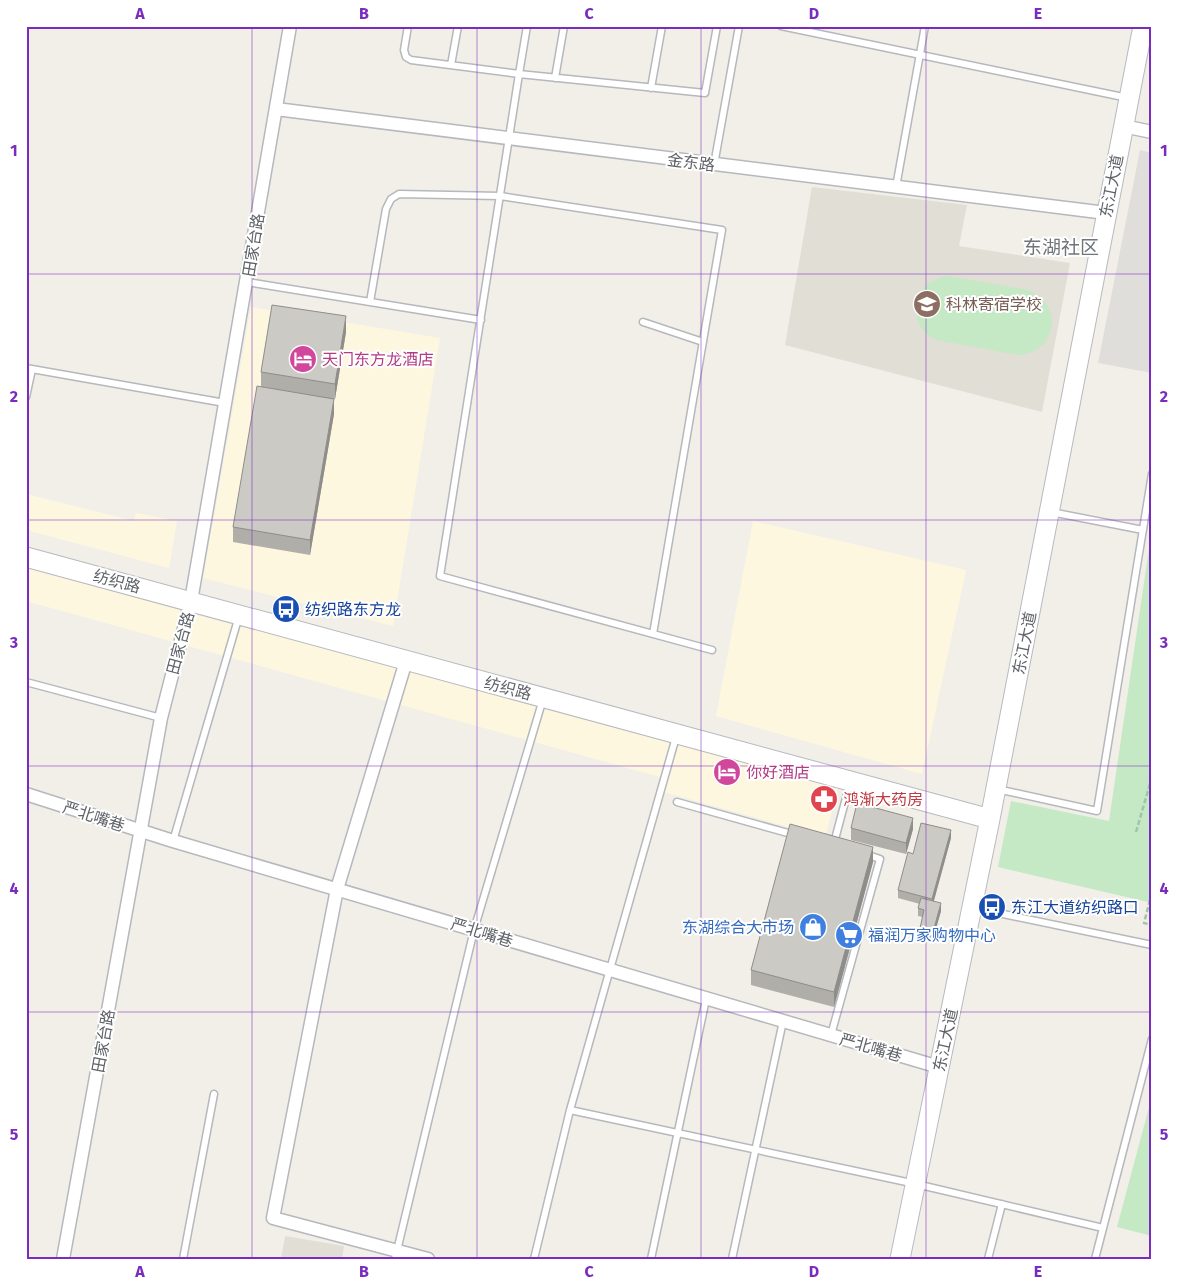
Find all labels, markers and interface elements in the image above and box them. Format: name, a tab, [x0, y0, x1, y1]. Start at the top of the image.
text: A	[134, 4, 145, 23]
text: B	[359, 4, 369, 23]
text: C	[584, 4, 594, 23]
text: D	[809, 4, 819, 23]
text: E	[1034, 4, 1042, 23]
text: 1	[10, 141, 18, 160]
text: 1	[1160, 141, 1168, 160]
street label: 金东路	[666, 150, 716, 175]
street label: 东江大道	[1096, 153, 1127, 219]
street label: 田家台路	[239, 212, 268, 278]
district label: 东湖社区	[1023, 236, 1099, 259]
school or university icon: 科林寄宿学校	[912, 289, 942, 319]
place label: 科林寄宿学校	[946, 295, 1042, 314]
hotel icon: 天门东方龙酒店	[288, 344, 318, 374]
place label: 天门东方龙酒店	[322, 350, 434, 369]
text: 2	[10, 387, 18, 406]
text: 2	[1160, 387, 1168, 406]
street label: 纺织路	[91, 566, 143, 597]
bus stop icon: 纺织路东方龙	[271, 594, 301, 624]
place label: 纺织路东方龙	[305, 600, 401, 619]
street label: 田家台路	[163, 610, 198, 677]
street label: 东江大道	[1009, 610, 1040, 676]
text: 3	[9, 633, 18, 652]
text: 3	[1159, 633, 1168, 652]
street label: 纺织路	[482, 673, 534, 704]
hotel icon: 你好酒店	[712, 757, 742, 787]
place label: 你好酒店	[746, 763, 810, 782]
pharmacy icon: 鸿渐大药房	[809, 784, 839, 814]
place label: 鸿渐大药房	[843, 790, 923, 809]
street label: 严北嘴巷	[60, 798, 127, 835]
text: 4	[9, 879, 19, 898]
text: 4	[1159, 879, 1169, 898]
bus stop icon: 东江大道纺织路口	[977, 892, 1007, 922]
place label: 东江大道纺织路口	[1011, 898, 1139, 917]
shop icon: 东湖综合大市场	[798, 912, 828, 942]
street label: 严北嘴巷	[448, 914, 515, 951]
place label: 东湖综合大市场	[682, 918, 794, 937]
supermarket icon: 福润万家购物中心	[834, 920, 864, 950]
place label: 福润万家购物中心	[868, 926, 996, 945]
street label: 东江大道	[930, 1007, 961, 1073]
street label: 田家台路	[89, 1008, 118, 1074]
street label: 严北嘴巷	[837, 1030, 904, 1065]
text: 5	[10, 1125, 19, 1144]
text: 5	[1160, 1125, 1169, 1144]
text: A	[134, 1262, 145, 1281]
text: B	[359, 1262, 369, 1281]
text: C	[584, 1262, 594, 1281]
text: D	[809, 1262, 819, 1281]
text: E	[1034, 1262, 1042, 1281]

